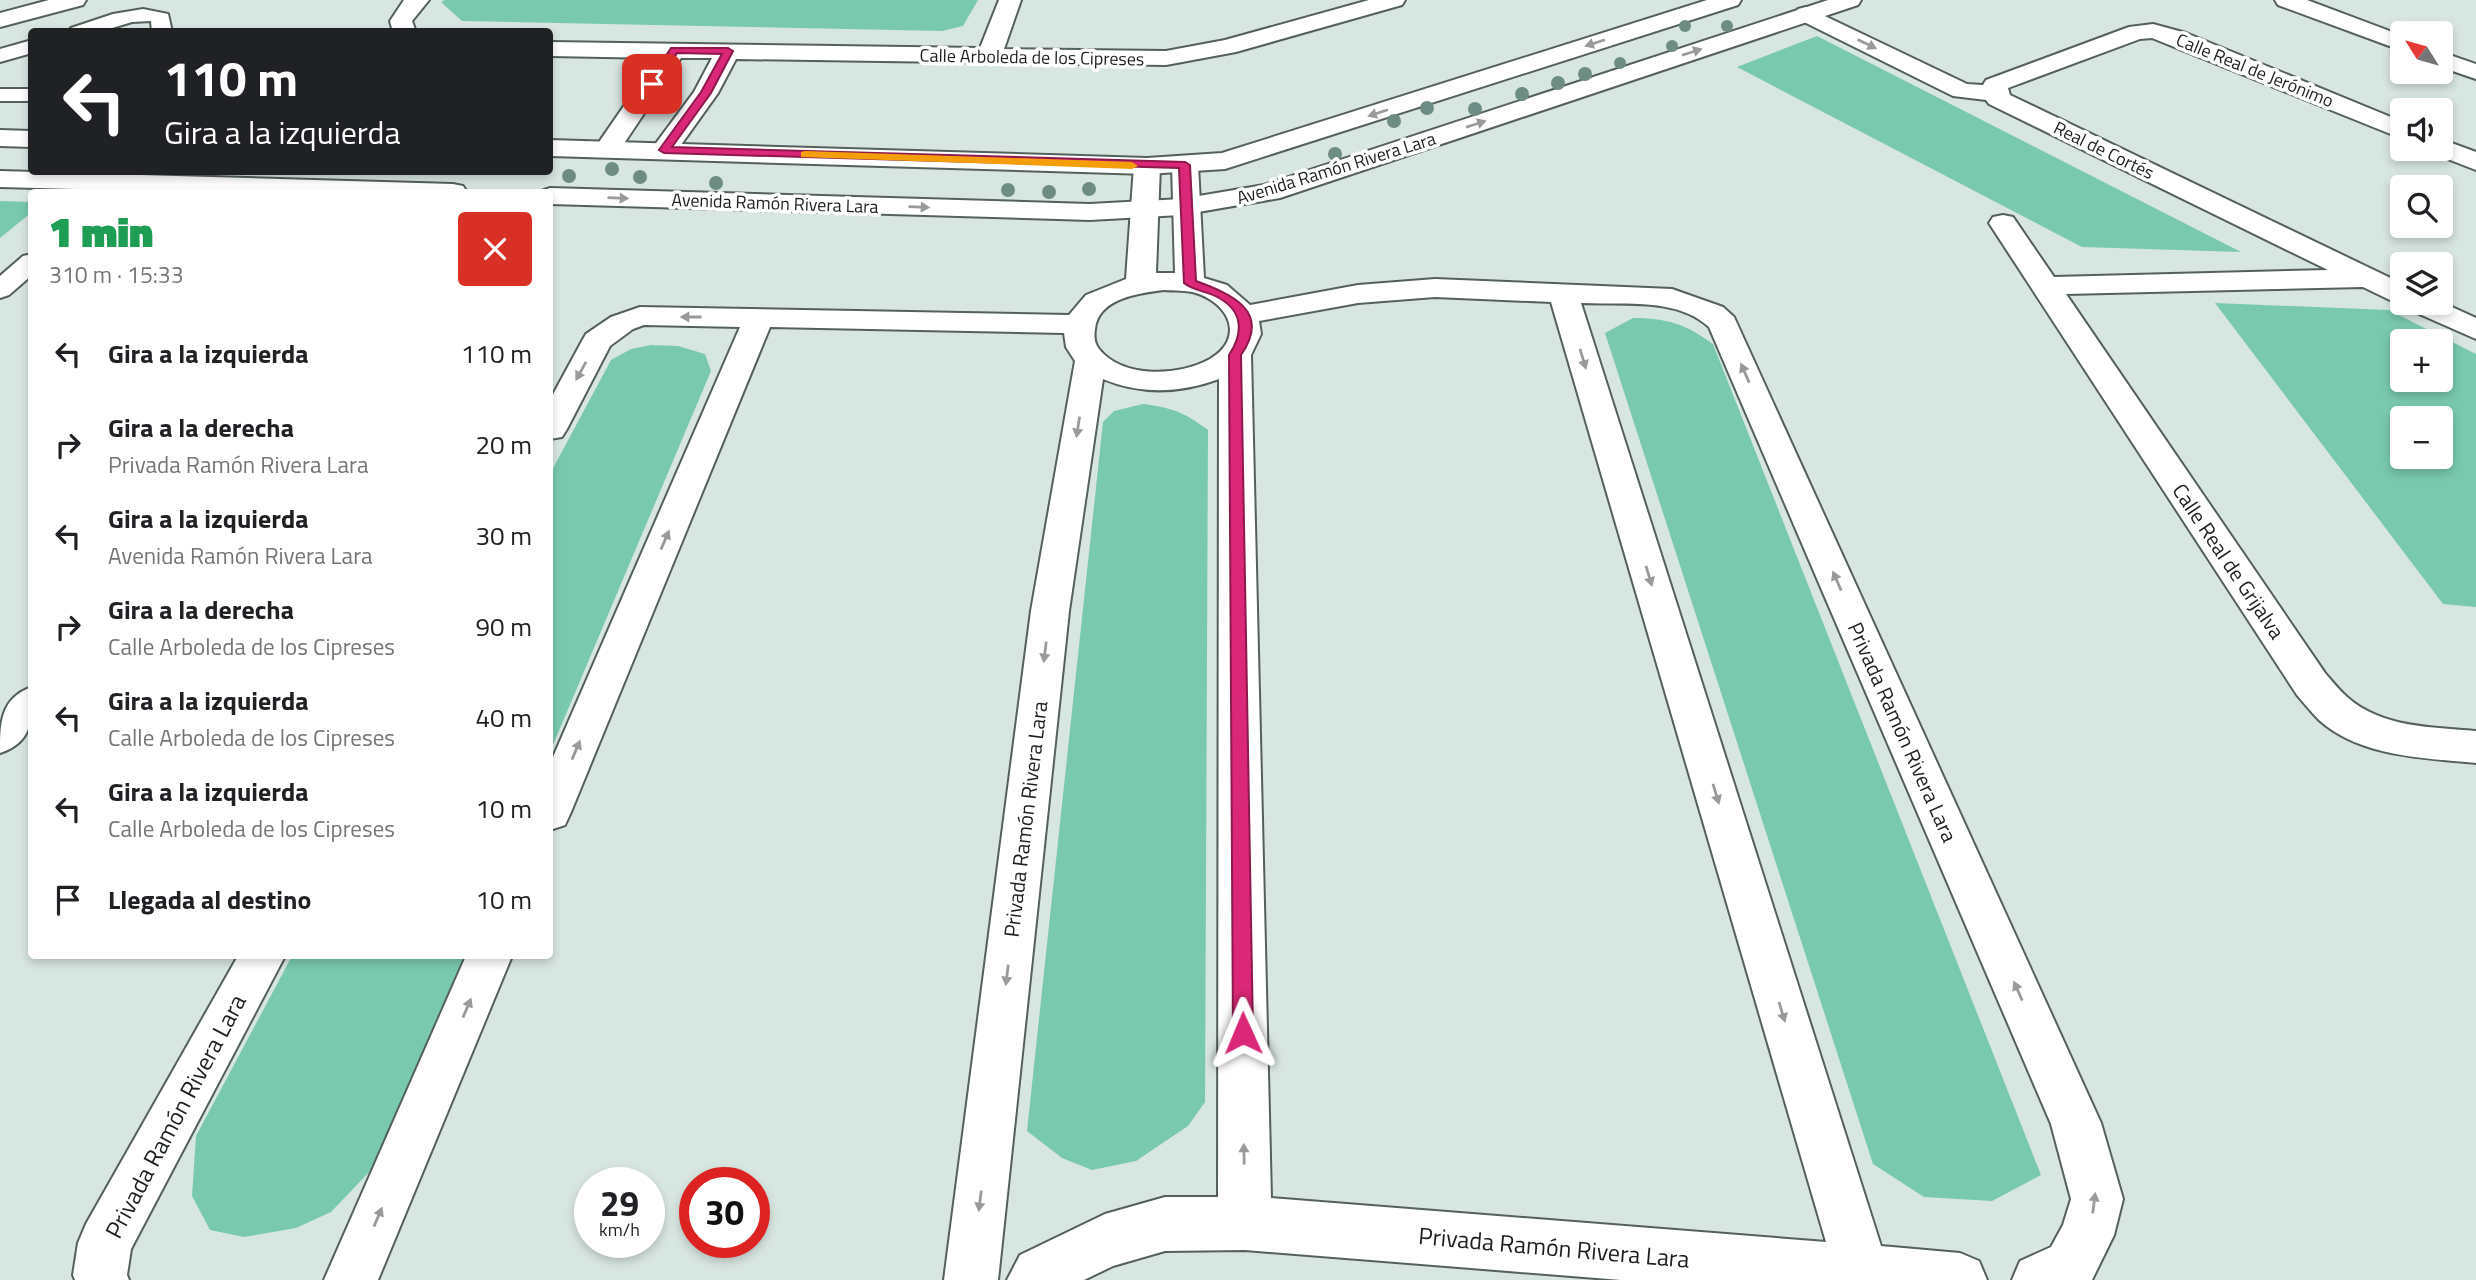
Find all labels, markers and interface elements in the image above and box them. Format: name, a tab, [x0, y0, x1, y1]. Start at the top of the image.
north arrow	[2390, 21, 2454, 84]
map controls	[2390, 21, 2453, 469]
street label: Calle Real de Jerónimo	[2172, 26, 2338, 114]
one-way arrow	[1584, 39, 1605, 49]
one-way arrow	[1857, 39, 1877, 50]
text: 110 m	[164, 40, 298, 115]
street label: Calle Arboleda de los Cipreses	[919, 42, 1145, 72]
one-way arrow	[1682, 46, 1703, 57]
pin	[622, 54, 682, 114]
icon: left	[49, 56, 140, 147]
icon: arrive	[633, 65, 671, 103]
button: sound	[2390, 98, 2453, 161]
text: Gira a la izquierda	[164, 108, 400, 156]
one-way arrow	[1368, 108, 1389, 119]
street label: Real de Cortés	[2049, 114, 2159, 186]
one-way arrow	[1466, 118, 1487, 129]
street label: Avenida Ramón Rivera Lara	[1233, 125, 1439, 211]
button: search	[2390, 175, 2453, 238]
street label: Avenida Ramón Rivera Lara	[671, 186, 879, 220]
one-way arrow	[607, 192, 629, 203]
text: 1 min	[49, 199, 153, 263]
one-way arrow	[908, 201, 930, 213]
button: close	[458, 212, 532, 286]
button: layers	[2390, 252, 2453, 315]
text: 310 m · 15:33	[49, 257, 184, 292]
one-way arrow	[680, 311, 702, 322]
button: +	[2390, 329, 2453, 392]
text: Gira a la izquierda	[108, 334, 309, 373]
text: 110 m	[461, 334, 532, 373]
icon: left	[49, 335, 87, 373]
one-way arrow	[1578, 348, 1589, 369]
one-way arrow	[575, 362, 587, 381]
one-way arrow	[1739, 363, 1751, 383]
button: −	[2390, 406, 2453, 469]
text: Gira a la derecha	[108, 408, 294, 447]
one-way arrow	[1072, 416, 1083, 438]
text: 20 m	[475, 425, 532, 464]
icon: right	[49, 426, 87, 464]
text: Privada Ramón Rivera Lara	[108, 447, 369, 482]
street label: Calle Real de Grijalva	[2165, 477, 2293, 646]
text: Gira a la izquierda	[108, 499, 309, 538]
text: 30 m	[475, 516, 532, 555]
icon: left	[49, 517, 87, 555]
one-way arrow	[659, 530, 671, 550]
text: Avenida Ramón Rivera Lara	[108, 538, 373, 573]
one-way arrow	[1645, 566, 1655, 587]
one-way arrow	[1831, 571, 1842, 592]
text: Gira a la derecha	[108, 590, 294, 629]
text: 90 m	[475, 607, 532, 646]
icon: right	[49, 608, 87, 646]
street label: Privada Ramón Rivera Lara	[1840, 617, 1966, 848]
text: Calle Arboleda de los Cipreses	[108, 629, 395, 664]
one-way arrow	[1039, 641, 1050, 663]
text: Gira a la izquierda	[108, 681, 309, 720]
text: 40 m	[475, 698, 532, 737]
icon: left	[49, 699, 87, 737]
street label: Privada Ramón Rivera Lara	[995, 699, 1055, 939]
text: Calle Arboleda de los Cipreses	[108, 720, 395, 755]
one-way arrow	[571, 739, 582, 760]
text: Gira a la izquierda	[108, 772, 309, 811]
one-way arrow	[1711, 784, 1722, 805]
text: 10 m	[475, 789, 532, 828]
icon: left	[49, 790, 87, 828]
text: Calle Arboleda de los Cipreses	[108, 811, 395, 846]
text: Llegada al destino	[108, 880, 311, 919]
text: 10 m	[475, 880, 532, 919]
icon: arrive	[49, 881, 87, 919]
one-way arrow	[1001, 965, 1012, 987]
one-way arrow	[2012, 981, 2023, 1002]
street label: Privada Ramón Rivera Lara	[95, 988, 255, 1244]
position arrow	[1206, 996, 1280, 1070]
one-way arrow	[462, 997, 473, 1018]
one-way arrow	[1778, 1001, 1788, 1022]
one-way arrow	[1238, 1143, 1250, 1165]
speed limit sign: 30	[679, 1167, 770, 1258]
text: 29	[600, 1176, 639, 1230]
one-way arrow	[974, 1190, 985, 1212]
one-way arrow	[2088, 1192, 2099, 1214]
one-way arrow	[372, 1207, 384, 1227]
text: km/h	[599, 1216, 640, 1243]
street label: Privada Ramón Rivera Lara	[1417, 1217, 1691, 1277]

